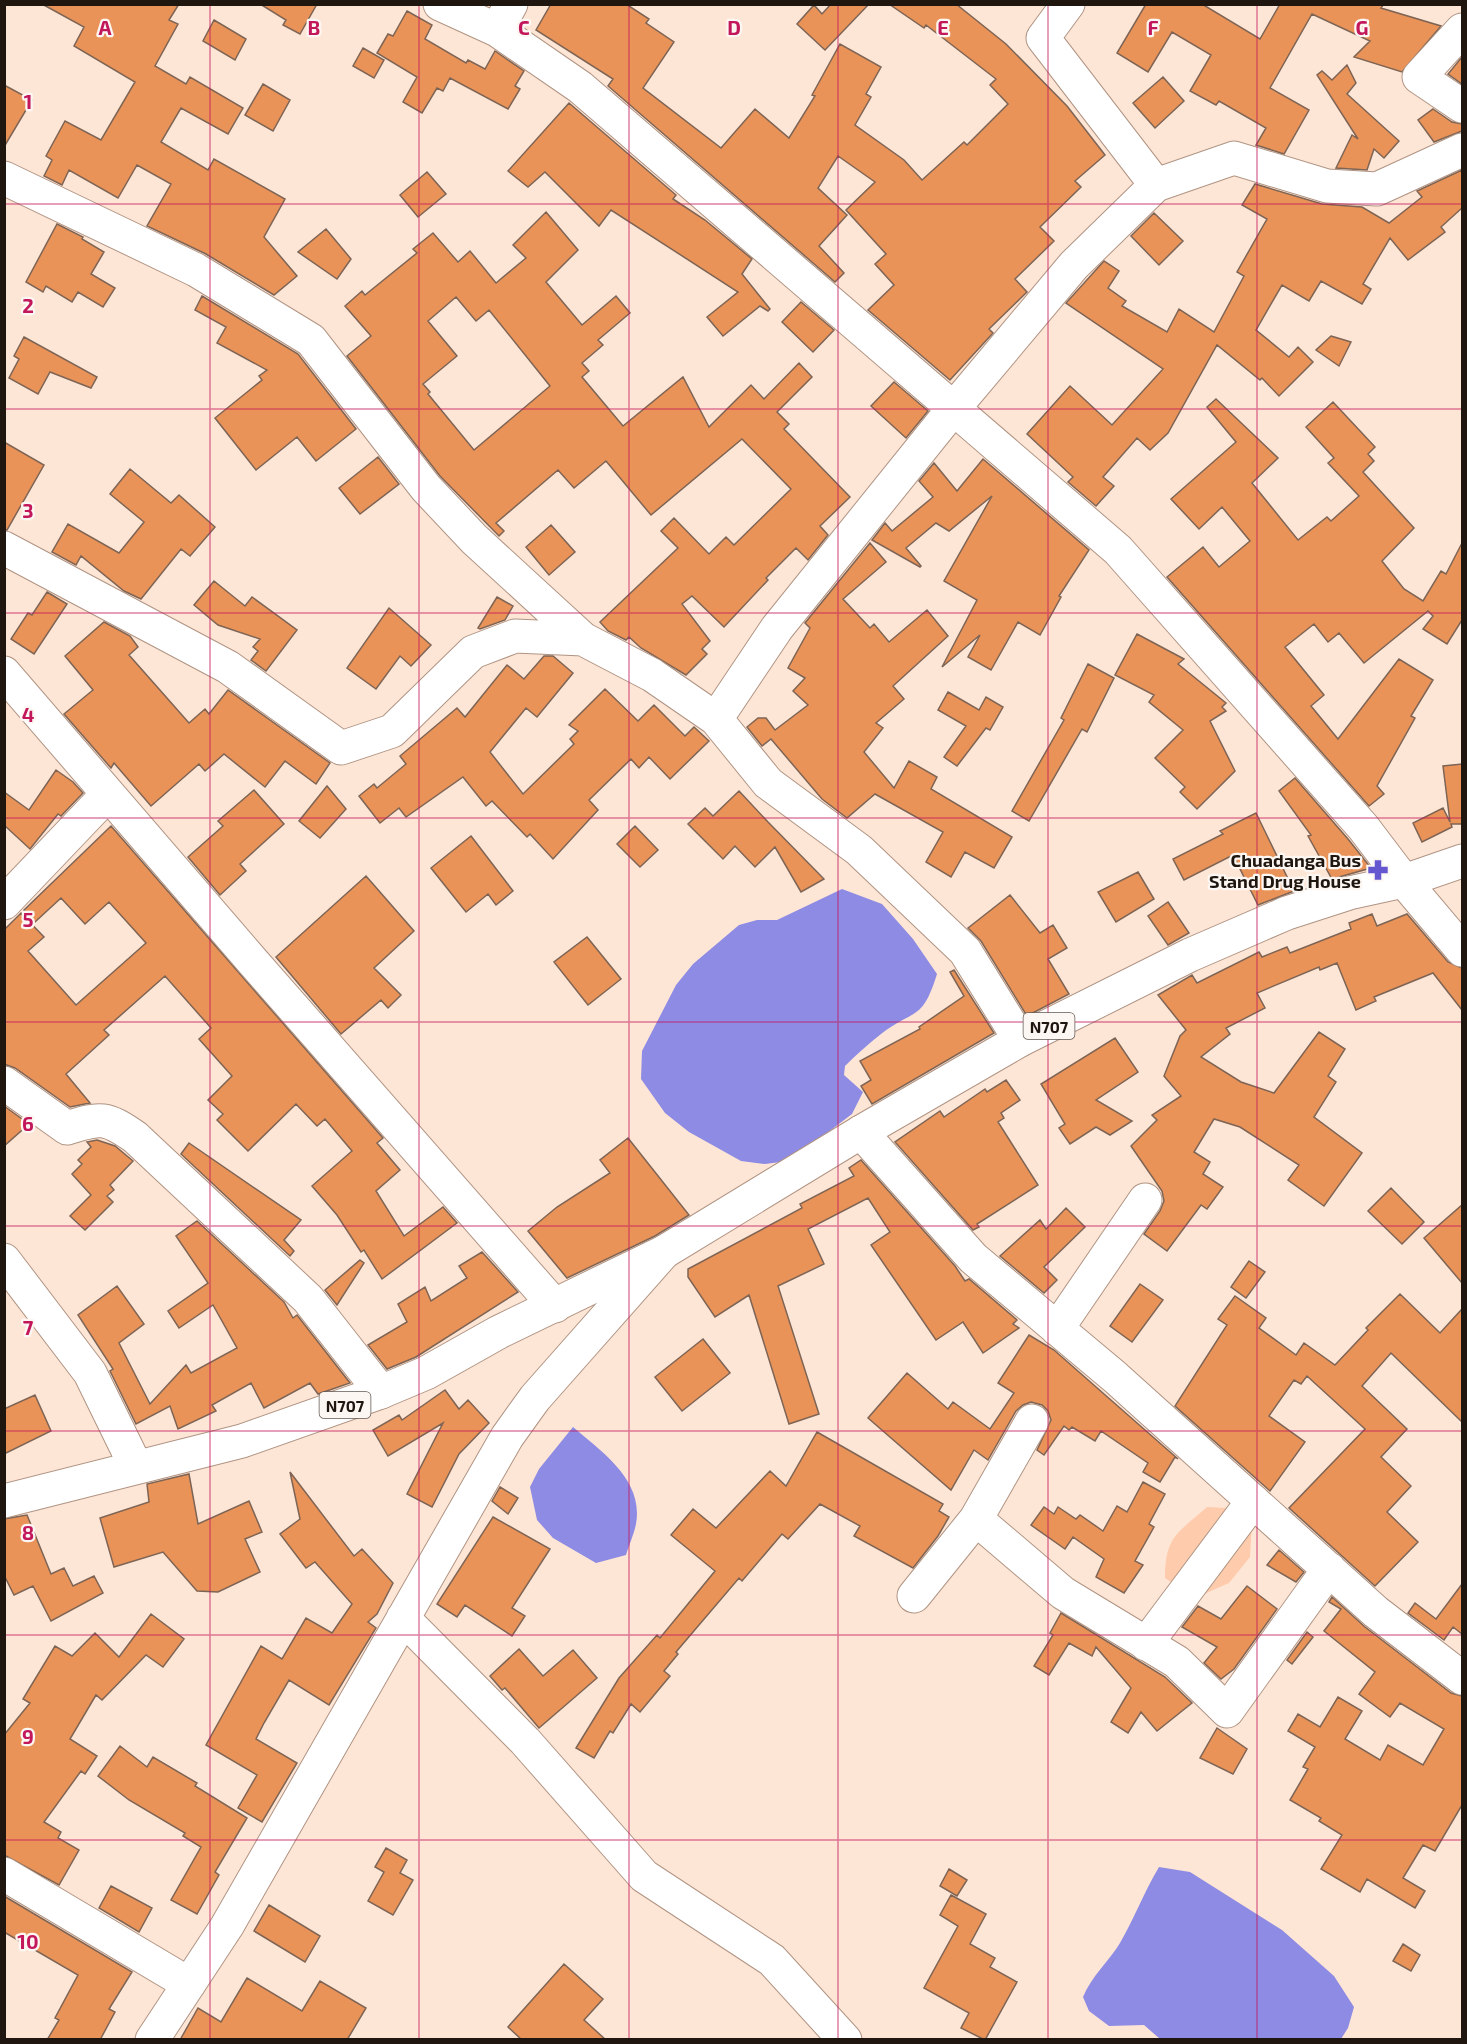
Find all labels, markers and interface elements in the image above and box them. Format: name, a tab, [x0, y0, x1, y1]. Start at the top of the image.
text: A	[98, 15, 112, 39]
text: B	[308, 15, 320, 39]
text: C	[518, 15, 530, 39]
text: D	[727, 15, 741, 39]
text: E	[937, 15, 949, 39]
text: F	[1147, 15, 1159, 39]
text: G	[1356, 15, 1368, 39]
text: 1	[24, 89, 32, 113]
text: 2	[22, 293, 34, 317]
text: 3	[22, 498, 34, 522]
text: 4	[22, 702, 35, 726]
place label: Chuadanga Bus Stand Drug House	[1209, 849, 1361, 892]
pharmacy icon: Chuadanga Bus Stand Drug House	[1366, 858, 1390, 882]
text: 5	[22, 907, 34, 931]
road number: N707	[1024, 1013, 1074, 1039]
text: 6	[22, 1111, 34, 1135]
text: 7	[23, 1315, 34, 1339]
road number: N707	[320, 1392, 370, 1418]
text: 8	[22, 1520, 34, 1544]
text: 9	[22, 1724, 34, 1748]
text: 10	[17, 1929, 39, 1953]

